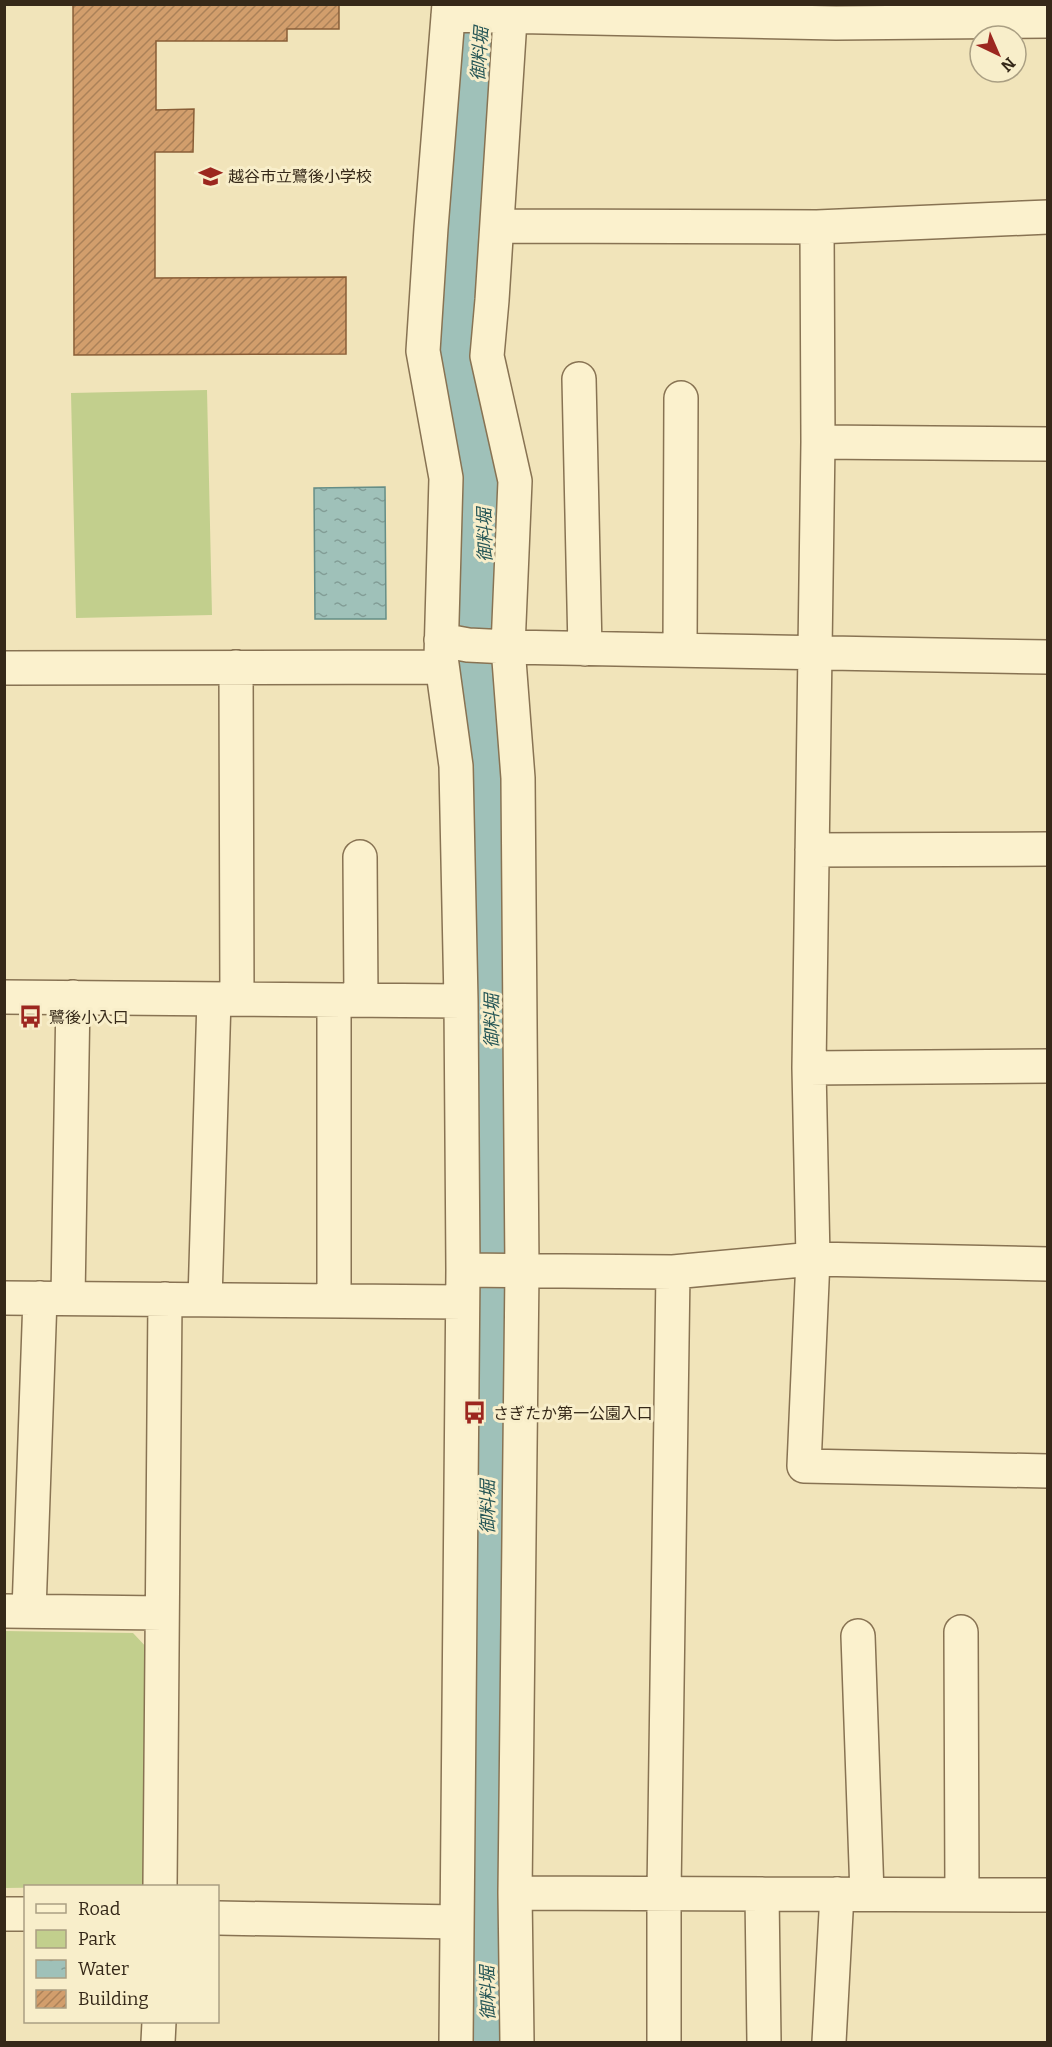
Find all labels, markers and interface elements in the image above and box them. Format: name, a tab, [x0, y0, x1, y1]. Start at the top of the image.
water label: 御料堀	[467, 23, 493, 82]
north arrow	[968, 24, 1028, 84]
text: N	[997, 53, 1019, 76]
school or university icon: 越谷市立鷺後小学校	[197, 163, 223, 189]
place label: 越谷市立鷺後小学校	[228, 167, 372, 186]
water label: 御料堀	[473, 505, 496, 562]
water label: 御料堀	[481, 991, 503, 1048]
bus stop icon: 鷺後小入口	[18, 1004, 44, 1030]
place label: 鷺後小入口	[49, 1008, 129, 1027]
bus stop icon: さぎたか第一公園入口	[462, 1400, 488, 1426]
place label: さぎたか第一公園入口	[493, 1404, 653, 1423]
water label: 御料堀	[477, 1477, 499, 1534]
legend	[24, 1885, 219, 2023]
text: Road	[78, 1898, 121, 1920]
text: Park	[78, 1928, 117, 1950]
text: Water	[78, 1958, 129, 1980]
water label: 御料堀	[476, 1963, 499, 2020]
text: Building	[78, 1988, 149, 2010]

